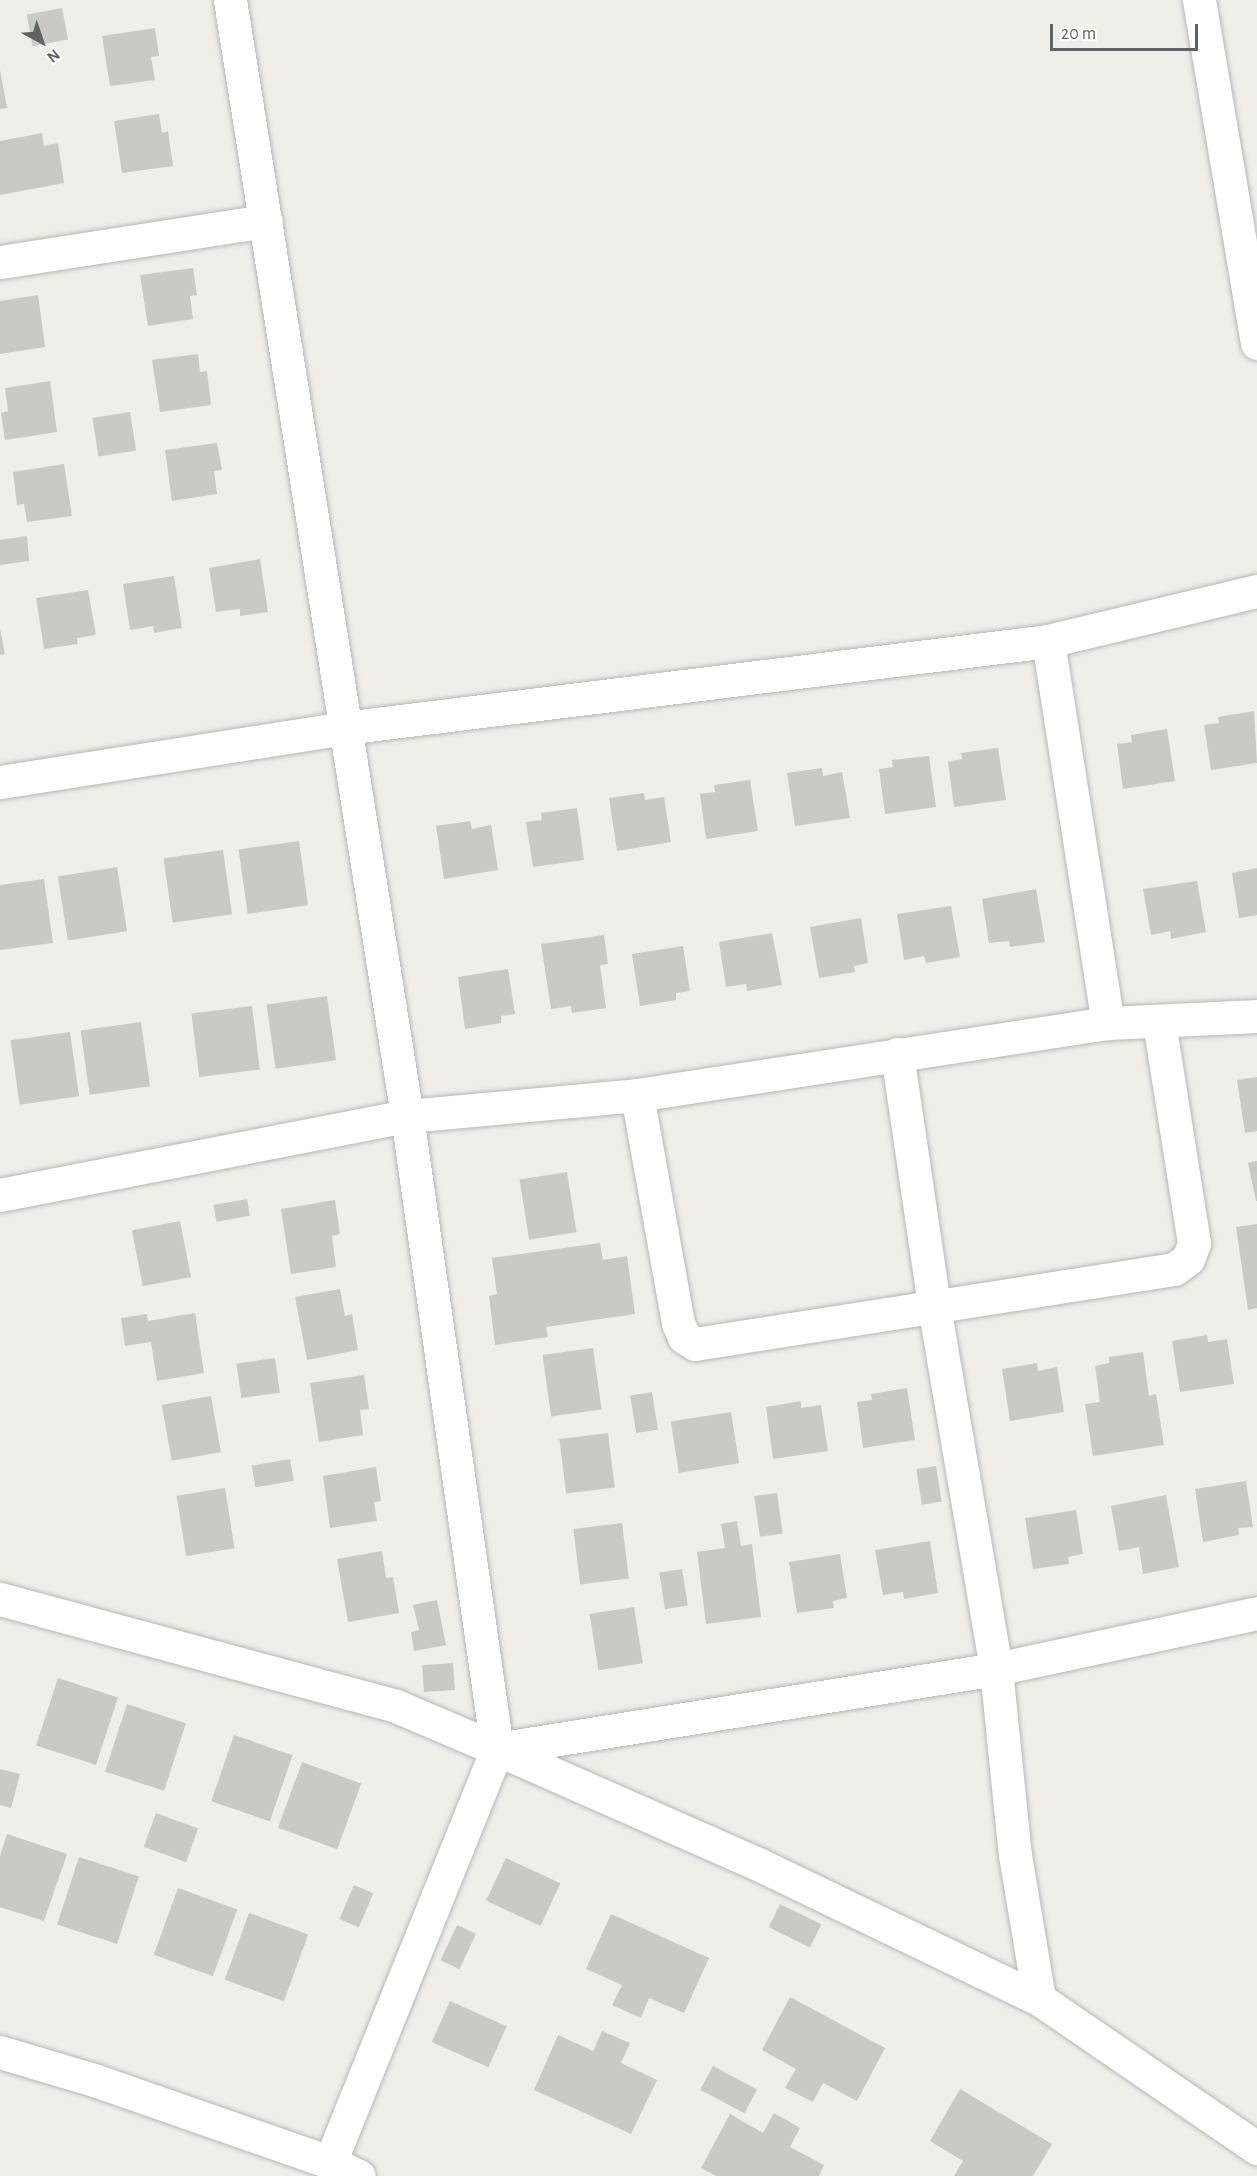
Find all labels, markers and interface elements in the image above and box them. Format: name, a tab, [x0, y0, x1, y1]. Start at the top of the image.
north arrow	[12, 12, 72, 72]
scale bar	[1053, 12, 1202, 50]
text: 20 m	[1061, 25, 1096, 43]
text: N	[44, 46, 63, 65]

